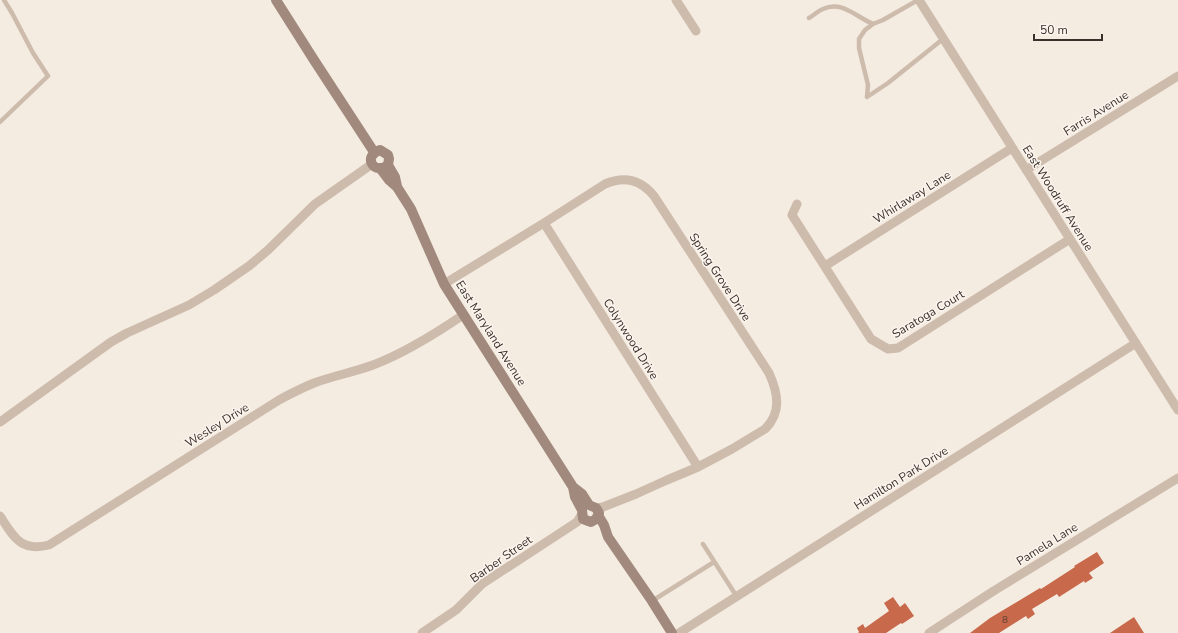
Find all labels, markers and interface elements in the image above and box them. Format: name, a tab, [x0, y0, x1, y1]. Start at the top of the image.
scale bar	[1034, 16, 1102, 42]
text: 50 m	[1040, 22, 1068, 38]
street label: Farris Avenue	[1060, 87, 1132, 139]
street label: East Woodruff Avenue	[1019, 142, 1097, 254]
street label: Whirlaway Lane	[870, 167, 954, 227]
street label: Spring Grove Drive	[686, 230, 754, 324]
street label: East Maryland Avenue	[452, 277, 530, 389]
street label: Saratoga Court	[889, 286, 968, 342]
street label: Colynwood Drive	[600, 296, 662, 382]
street label: Wesley Drive	[182, 399, 252, 451]
street label: Hamilton Park Drive	[851, 443, 951, 513]
street label: Pamela Lane	[1013, 519, 1081, 569]
street label: Barber Street	[467, 531, 536, 586]
house number: 8	[1002, 613, 1008, 627]

